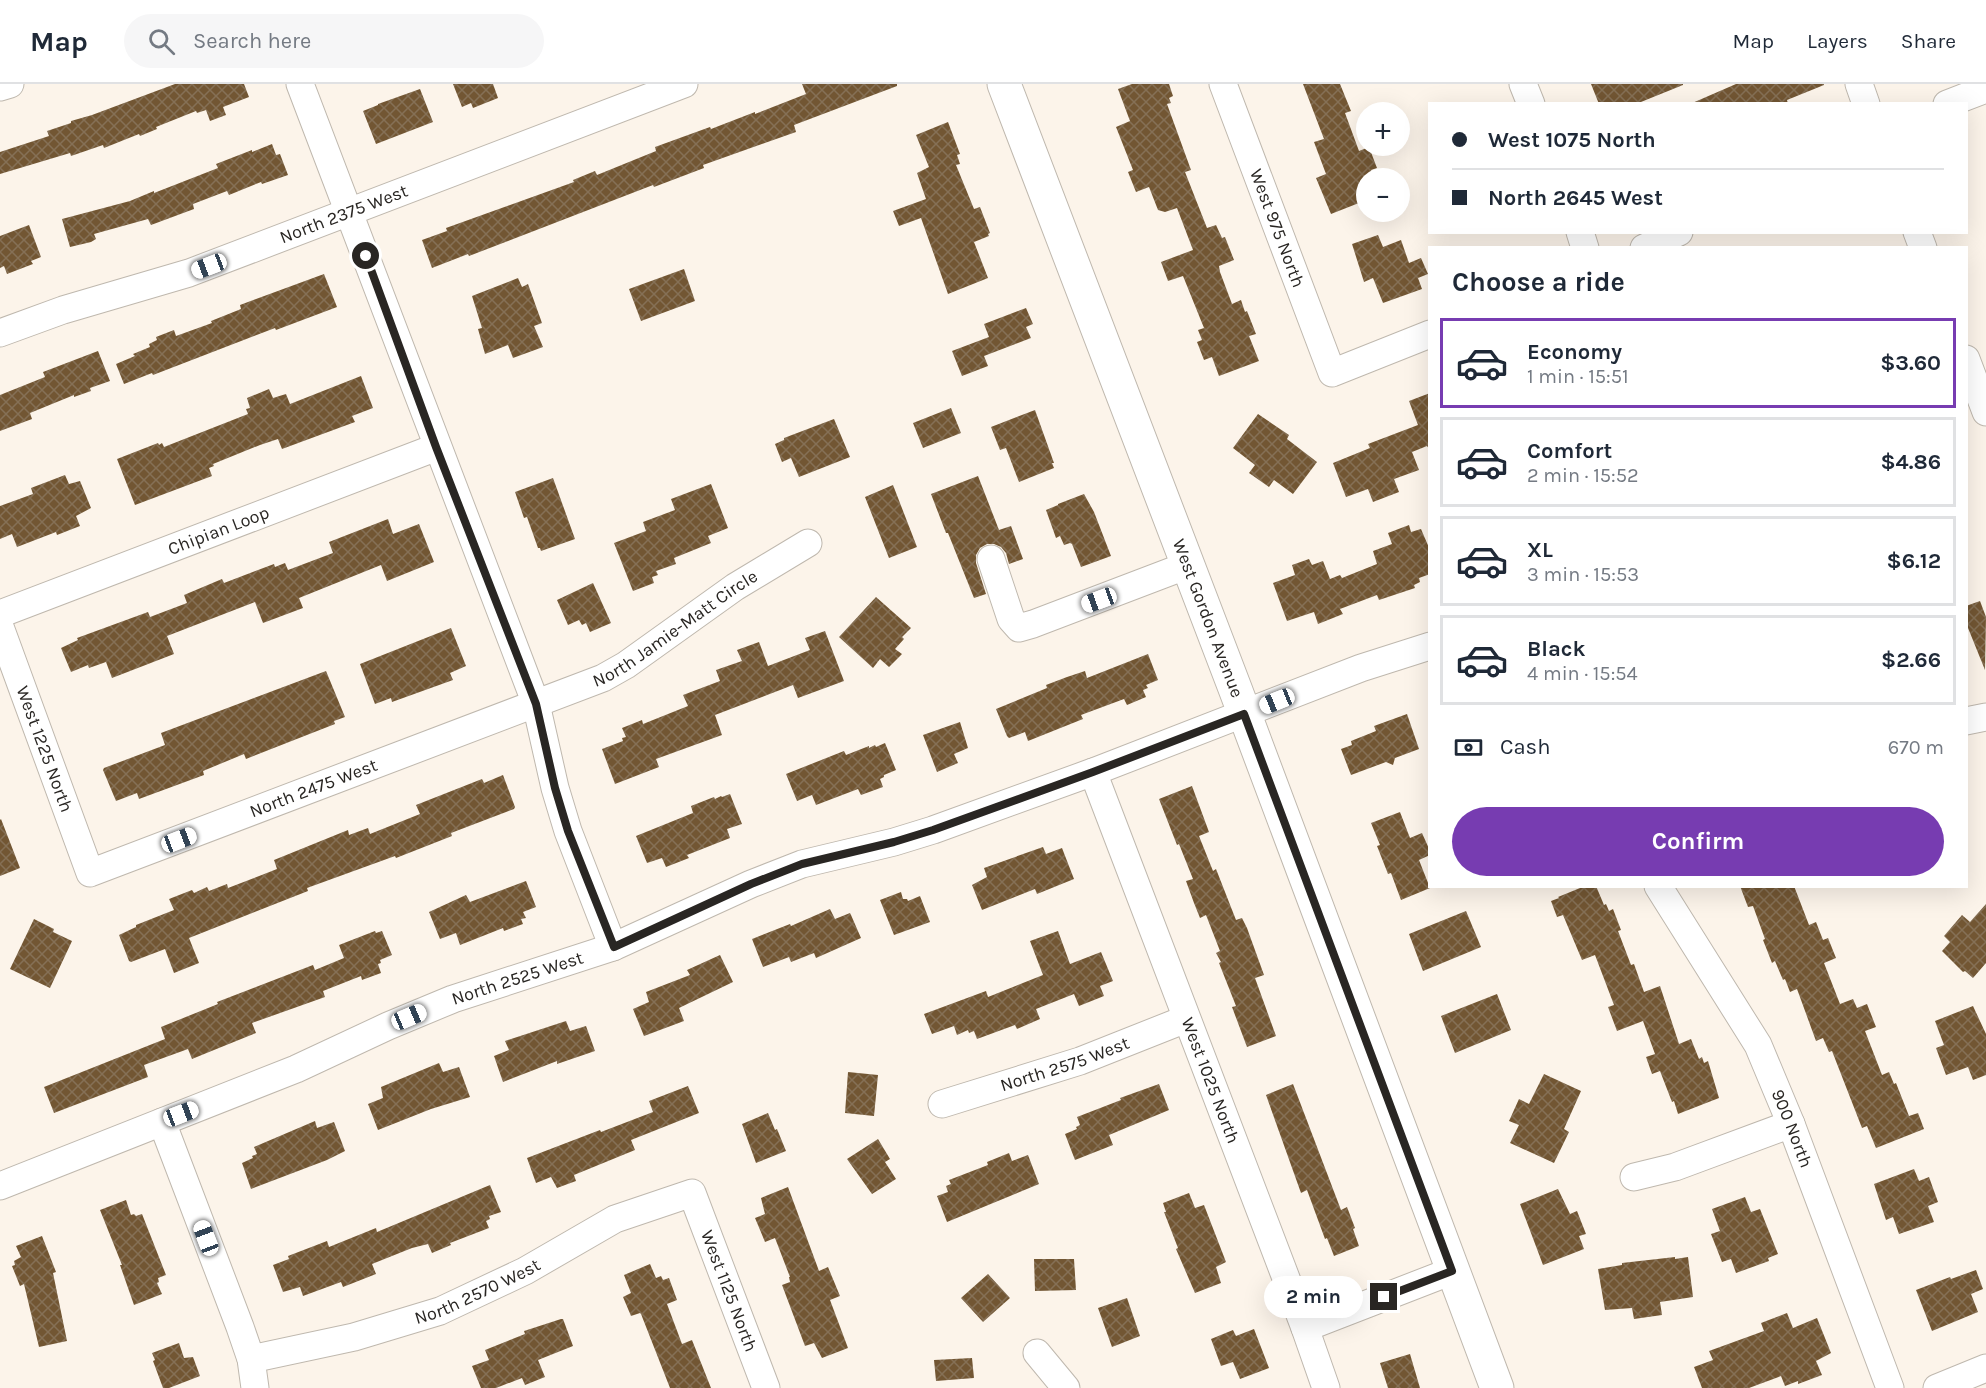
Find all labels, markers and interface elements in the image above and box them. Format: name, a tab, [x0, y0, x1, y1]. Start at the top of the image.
search box	[124, 14, 544, 68]
text: Map	[30, 25, 88, 58]
icon: search	[145, 25, 178, 58]
text: Search here	[193, 28, 311, 54]
text: Map	[1732, 29, 1774, 53]
text: Layers	[1807, 29, 1868, 53]
text: Share	[1901, 29, 1956, 53]
map controls	[1356, 102, 1410, 222]
button: +	[1356, 102, 1410, 156]
text: West 1075 North	[1488, 127, 1656, 153]
street label: West 975 North	[1245, 166, 1310, 290]
button: −	[1356, 168, 1410, 222]
street label: North 2375 West	[276, 179, 411, 248]
text: North 2645 West	[1488, 185, 1663, 211]
route start	[352, 242, 379, 269]
car	[189, 251, 229, 281]
text: Choose a ride	[1452, 266, 1625, 298]
icon: car	[1455, 336, 1509, 390]
text: Economy	[1527, 339, 1622, 365]
text: $3.60	[1880, 350, 1941, 376]
text: 1 min · 15:51	[1527, 365, 1629, 388]
icon: car	[1455, 435, 1509, 489]
text: Comfort	[1527, 438, 1612, 464]
text: $4.86	[1880, 449, 1941, 475]
text: 2 min · 15:52	[1527, 464, 1639, 487]
street label: Chipian Loop	[165, 501, 272, 560]
icon: car	[1455, 534, 1509, 588]
street label: West Gordon Avenue	[1168, 536, 1249, 701]
text: XL	[1527, 537, 1553, 563]
text: $6.12	[1887, 548, 1941, 574]
text: 3 min · 15:53	[1527, 563, 1639, 586]
street label: North Jamie-Matt Circle	[589, 565, 762, 692]
car	[1079, 585, 1119, 615]
icon: car	[1455, 633, 1509, 687]
text: Black	[1527, 636, 1586, 662]
text: $2.66	[1881, 647, 1941, 673]
text: 4 min · 15:54	[1527, 662, 1638, 685]
street label: West 1225 North	[12, 683, 78, 815]
car	[1257, 686, 1297, 716]
icon: cash	[1452, 731, 1485, 764]
text: Cash	[1500, 734, 1550, 760]
text: 670 m	[1888, 736, 1944, 759]
street label: North 2475 West	[246, 754, 381, 822]
button: Confirm	[1452, 807, 1944, 876]
car	[159, 825, 199, 855]
street label: North 2525 West	[449, 946, 586, 1010]
car	[389, 1002, 429, 1032]
street label: West 1025 North	[1177, 1014, 1245, 1146]
street label: North 2575 West	[997, 1032, 1133, 1096]
street label: 900 North	[1767, 1086, 1817, 1171]
car	[161, 1099, 201, 1129]
car	[191, 1218, 221, 1258]
street label: West 1125 North	[696, 1227, 762, 1355]
street label: North 2570 West	[412, 1253, 544, 1329]
callout: 2 min	[1264, 1276, 1363, 1318]
route end	[1370, 1283, 1397, 1310]
text: 2 min	[1286, 1285, 1341, 1308]

